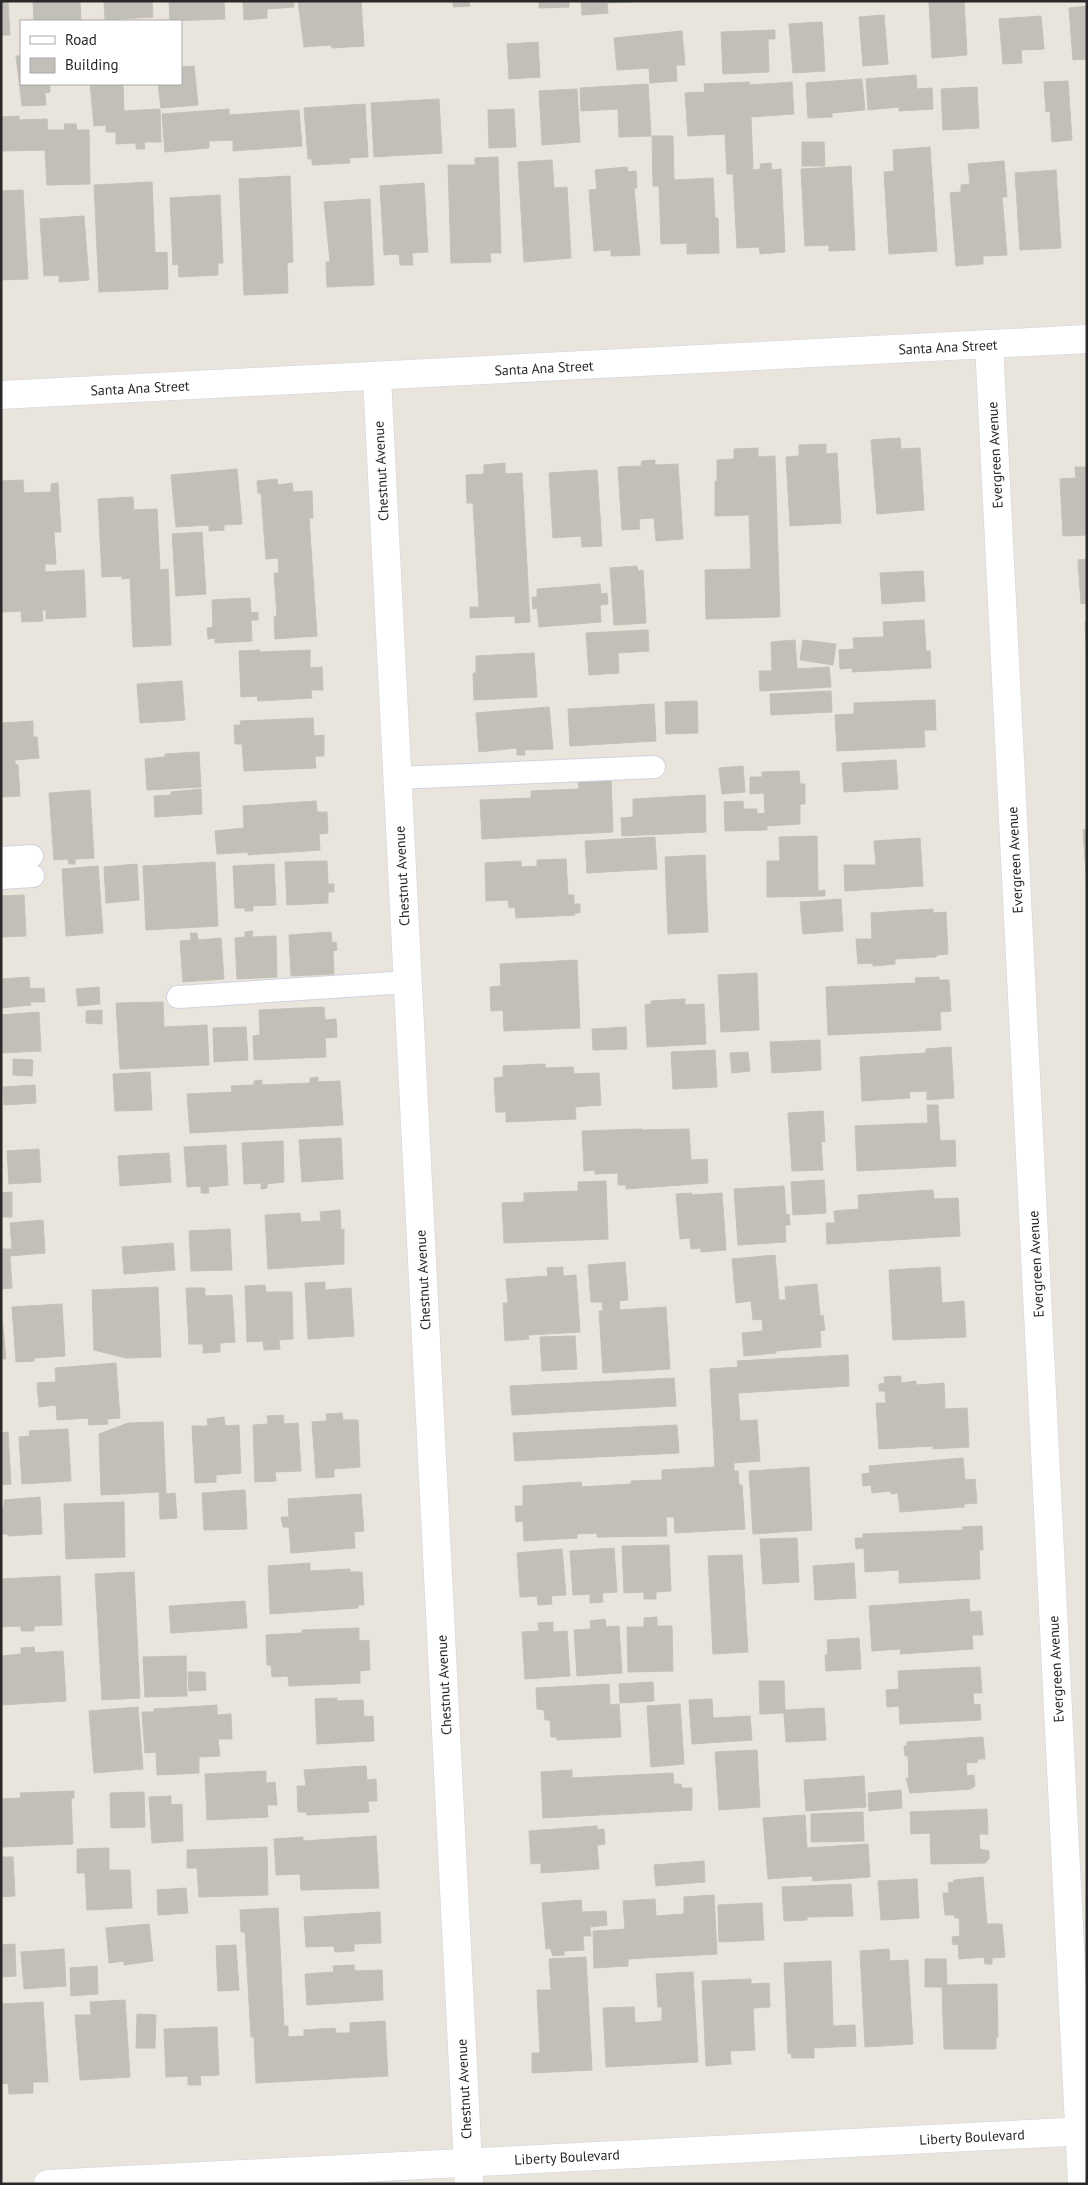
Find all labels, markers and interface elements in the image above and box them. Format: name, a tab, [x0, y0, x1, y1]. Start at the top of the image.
legend	[20, 20, 182, 85]
text: Road	[65, 30, 97, 49]
text: Building	[65, 55, 119, 74]
street label: Santa Ana Street	[898, 335, 998, 359]
street label: Santa Ana Street	[494, 356, 594, 380]
street label: Santa Ana Street	[90, 376, 190, 400]
street label: Evergreen Avenue	[983, 401, 1007, 509]
street label: Chestnut Avenue	[369, 420, 393, 522]
street label: Evergreen Avenue	[1003, 806, 1027, 914]
street label: Chestnut Avenue	[390, 825, 414, 927]
street label: Evergreen Avenue	[1024, 1210, 1048, 1318]
street label: Chestnut Avenue	[411, 1229, 435, 1331]
street label: Evergreen Avenue	[1044, 1615, 1068, 1723]
street label: Chestnut Avenue	[432, 1634, 456, 1736]
street label: Chestnut Avenue	[452, 2038, 476, 2140]
street label: Liberty Boulevard	[919, 2125, 1025, 2149]
street label: Liberty Boulevard	[514, 2145, 620, 2169]

